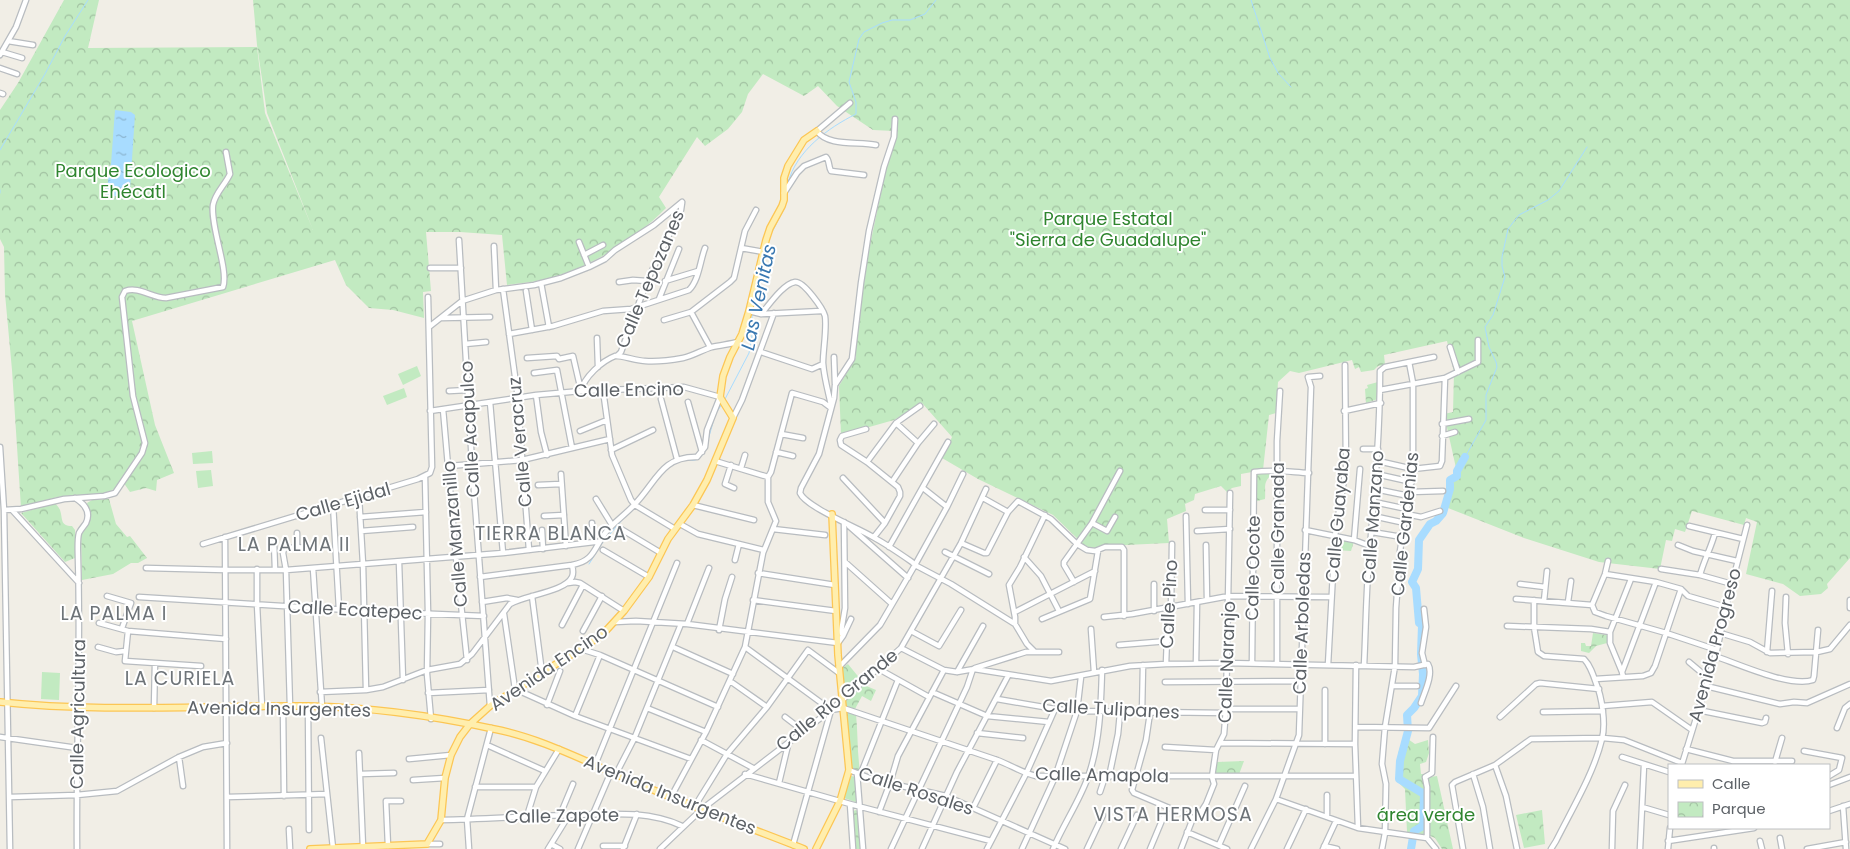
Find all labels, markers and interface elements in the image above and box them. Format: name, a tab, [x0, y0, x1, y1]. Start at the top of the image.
park label: Parque Ecologico Ehécatl	[55, 158, 211, 204]
street label: Calle Tepozanes	[609, 206, 690, 352]
park label: Parque Estatal "Sierra de Guadalupe"	[1010, 206, 1206, 252]
water label: Las Venitas	[734, 242, 783, 353]
street label: Calle Acapulco	[453, 360, 486, 498]
street label: Calle Veracruz	[501, 376, 538, 508]
street label: Calle Encino	[574, 376, 684, 403]
street label: Calle Guayaba	[1319, 447, 1356, 583]
street label: Calle Manzano	[1355, 450, 1390, 584]
street label: Calle Gardenias	[1385, 451, 1424, 597]
street label: Calle Manzanillo	[436, 460, 473, 608]
street label: Calle Granada	[1265, 462, 1290, 594]
street label: Calle Ejidal	[292, 476, 393, 527]
street label: Calle Ocote	[1239, 515, 1266, 621]
district label: TIERRA BLANCA	[475, 520, 627, 547]
district label: LA PALMA II	[238, 531, 350, 558]
street label: Calle Arboledas	[1287, 551, 1316, 695]
street label: Calle Pino	[1154, 559, 1183, 649]
street label: Avenida Progreso	[1682, 565, 1747, 724]
street label: Calle Ecatepec	[287, 593, 423, 626]
district label: LA PALMA I	[60, 600, 168, 627]
street label: Calle Naranjo	[1212, 601, 1241, 723]
street label: Avenida Encino	[485, 619, 613, 716]
street label: Calle Agricultura	[64, 639, 91, 789]
street label: Calle Río Grande	[770, 643, 903, 757]
district label: LA CURIELA	[125, 665, 235, 692]
street label: Calle Tulipanes	[1042, 692, 1180, 725]
street label: Avenida Insurgentes	[187, 694, 371, 723]
street label: Avenida Insurgentes	[580, 748, 760, 841]
street label: Calle Rosales	[855, 760, 977, 821]
street label: Calle Amapola	[1035, 761, 1169, 788]
legend	[1668, 764, 1830, 829]
text: Calle	[1712, 773, 1750, 794]
text: Parque	[1712, 798, 1765, 819]
district label: VISTA HERMOSA	[1093, 801, 1253, 828]
street label: Calle Zapote	[505, 802, 619, 829]
park label: área verde	[1377, 802, 1475, 827]

